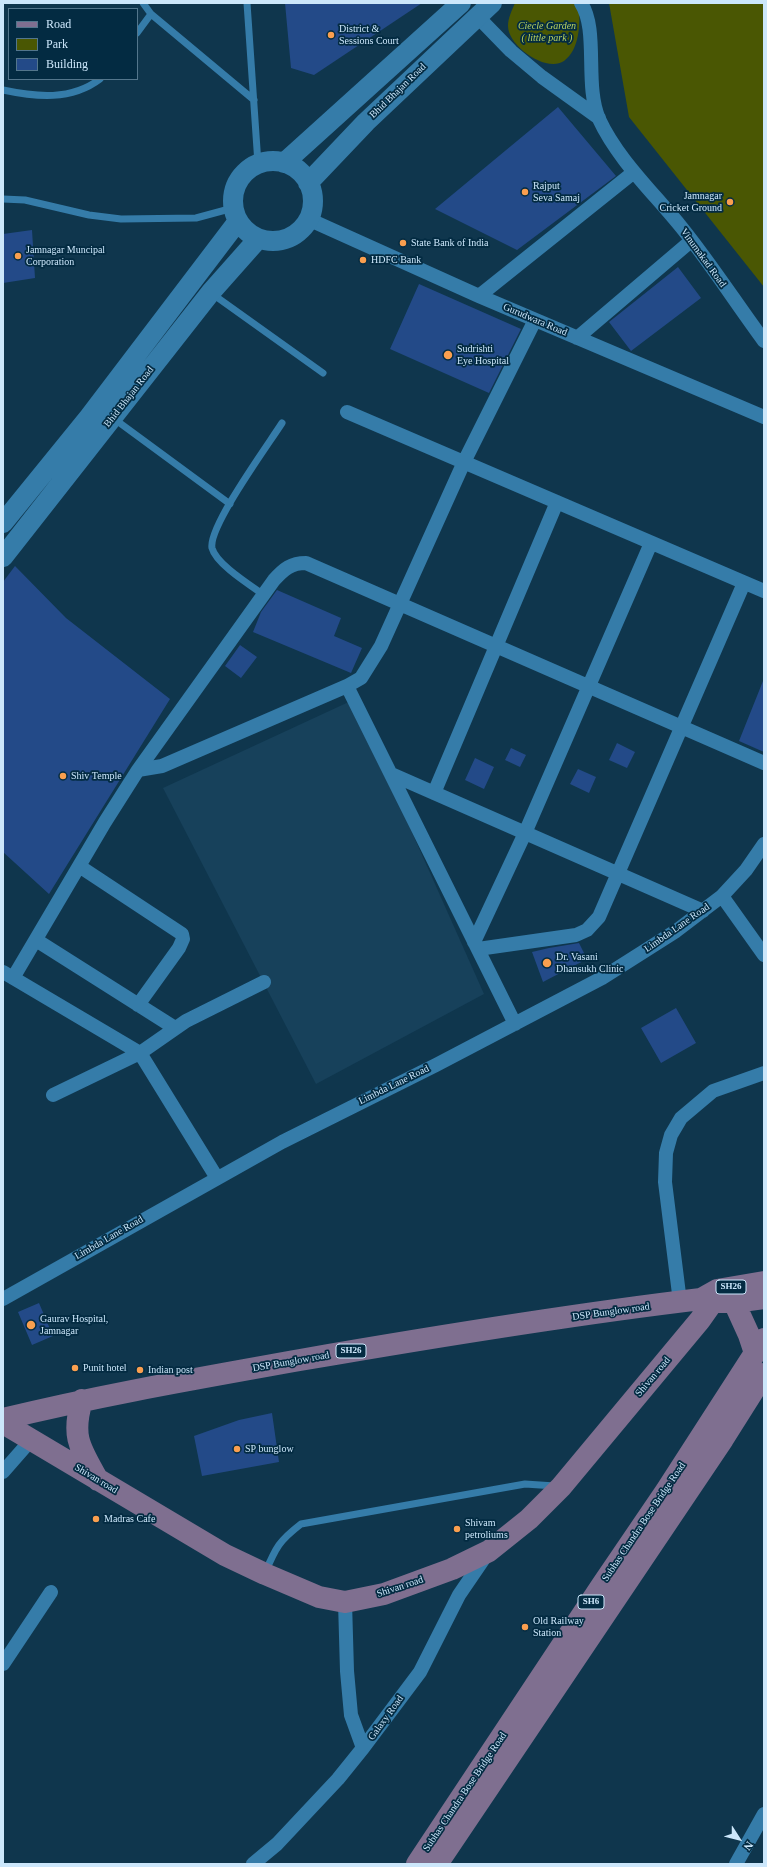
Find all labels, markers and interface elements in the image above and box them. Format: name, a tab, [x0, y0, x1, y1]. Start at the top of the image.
legend	[8, 8, 138, 80]
text: Road	[46, 17, 71, 31]
park label: Ciecle Garden ( little park )	[518, 20, 576, 44]
place label: District & Sessions Court	[339, 23, 399, 46]
marker: District & Sessions Court	[326, 30, 336, 40]
text: Park	[46, 37, 68, 51]
text: Building	[46, 57, 88, 71]
street label: Bhid Bhajan Road	[367, 61, 429, 121]
place label: Rajput Seva Samaj	[533, 180, 580, 204]
marker: Rajput Seva Samaj	[520, 187, 530, 197]
place label: Jamnagar Cricket Ground	[660, 190, 722, 214]
marker: Jamnagar Cricket Ground	[725, 197, 735, 207]
street label: Vinumakad Road	[678, 226, 728, 290]
place label: State Bank of India	[411, 237, 488, 249]
marker: State Bank of India	[398, 238, 408, 248]
place label: Jamnagar Muncipal Corporation	[26, 244, 105, 268]
marker: Jamnagar Muncipal Corporation	[13, 251, 23, 261]
place label: HDFC Bank	[371, 254, 421, 266]
marker: HDFC Bank	[358, 255, 368, 265]
street label: Gurudwara Road	[501, 301, 569, 339]
place label: Sudrishti Eye Hospital	[457, 343, 509, 366]
marker: Sudrishti Eye Hospital	[442, 349, 454, 361]
street label: Bhid Bhajan Road	[102, 364, 156, 430]
place label: Shiv Temple	[71, 770, 122, 782]
marker: Shiv Temple	[58, 771, 68, 781]
street label: Limbda Lane Road	[642, 901, 712, 955]
place label: Dr. Vasani Dhansukh Clinic	[556, 951, 623, 974]
marker: Dr. Vasani Dhansukh Clinic	[541, 957, 553, 969]
street label: Limbda Lane Road	[357, 1063, 431, 1107]
street label: Limbda Lane Road	[73, 1214, 145, 1262]
road number: SH26	[716, 1280, 746, 1294]
street label: DSP Bunglow road	[572, 1301, 650, 1323]
place label: Gaurav Hospital, Jamnagar	[40, 1313, 108, 1336]
marker: Gaurav Hospital, Jamnagar	[25, 1319, 37, 1331]
road number: SH26	[336, 1344, 366, 1358]
street label: DSP Bunglow road	[252, 1349, 330, 1375]
street label: Shivan road	[633, 1355, 673, 1399]
place label: Punit hotel	[83, 1362, 127, 1374]
marker: Punit hotel	[70, 1363, 80, 1373]
place label: Indian post	[148, 1364, 193, 1376]
marker: Indian post	[135, 1365, 145, 1375]
place label: SP bunglow	[245, 1443, 294, 1455]
marker: SP bunglow	[232, 1444, 242, 1454]
street label: Subhas Chandra Bose Bridge Road	[600, 1460, 688, 1584]
street label: Shivan road	[72, 1461, 120, 1497]
place label: Madras Cafe	[104, 1513, 155, 1525]
marker: Madras Cafe	[91, 1514, 101, 1524]
place label: Shivam petroliums	[465, 1517, 508, 1540]
marker: Shivam petroliums	[452, 1524, 462, 1534]
street label: Shivan road	[375, 1574, 425, 1600]
road number: SH6	[578, 1595, 604, 1609]
place label: Old Railway Station	[533, 1615, 584, 1638]
marker: Old Railway Station	[520, 1622, 530, 1632]
street label: Galaxy Road	[366, 1693, 406, 1743]
street label: Subhas Chandra Bose Bridge Road	[421, 1730, 509, 1854]
north arrow	[719, 1819, 759, 1859]
text: N	[742, 1839, 756, 1853]

